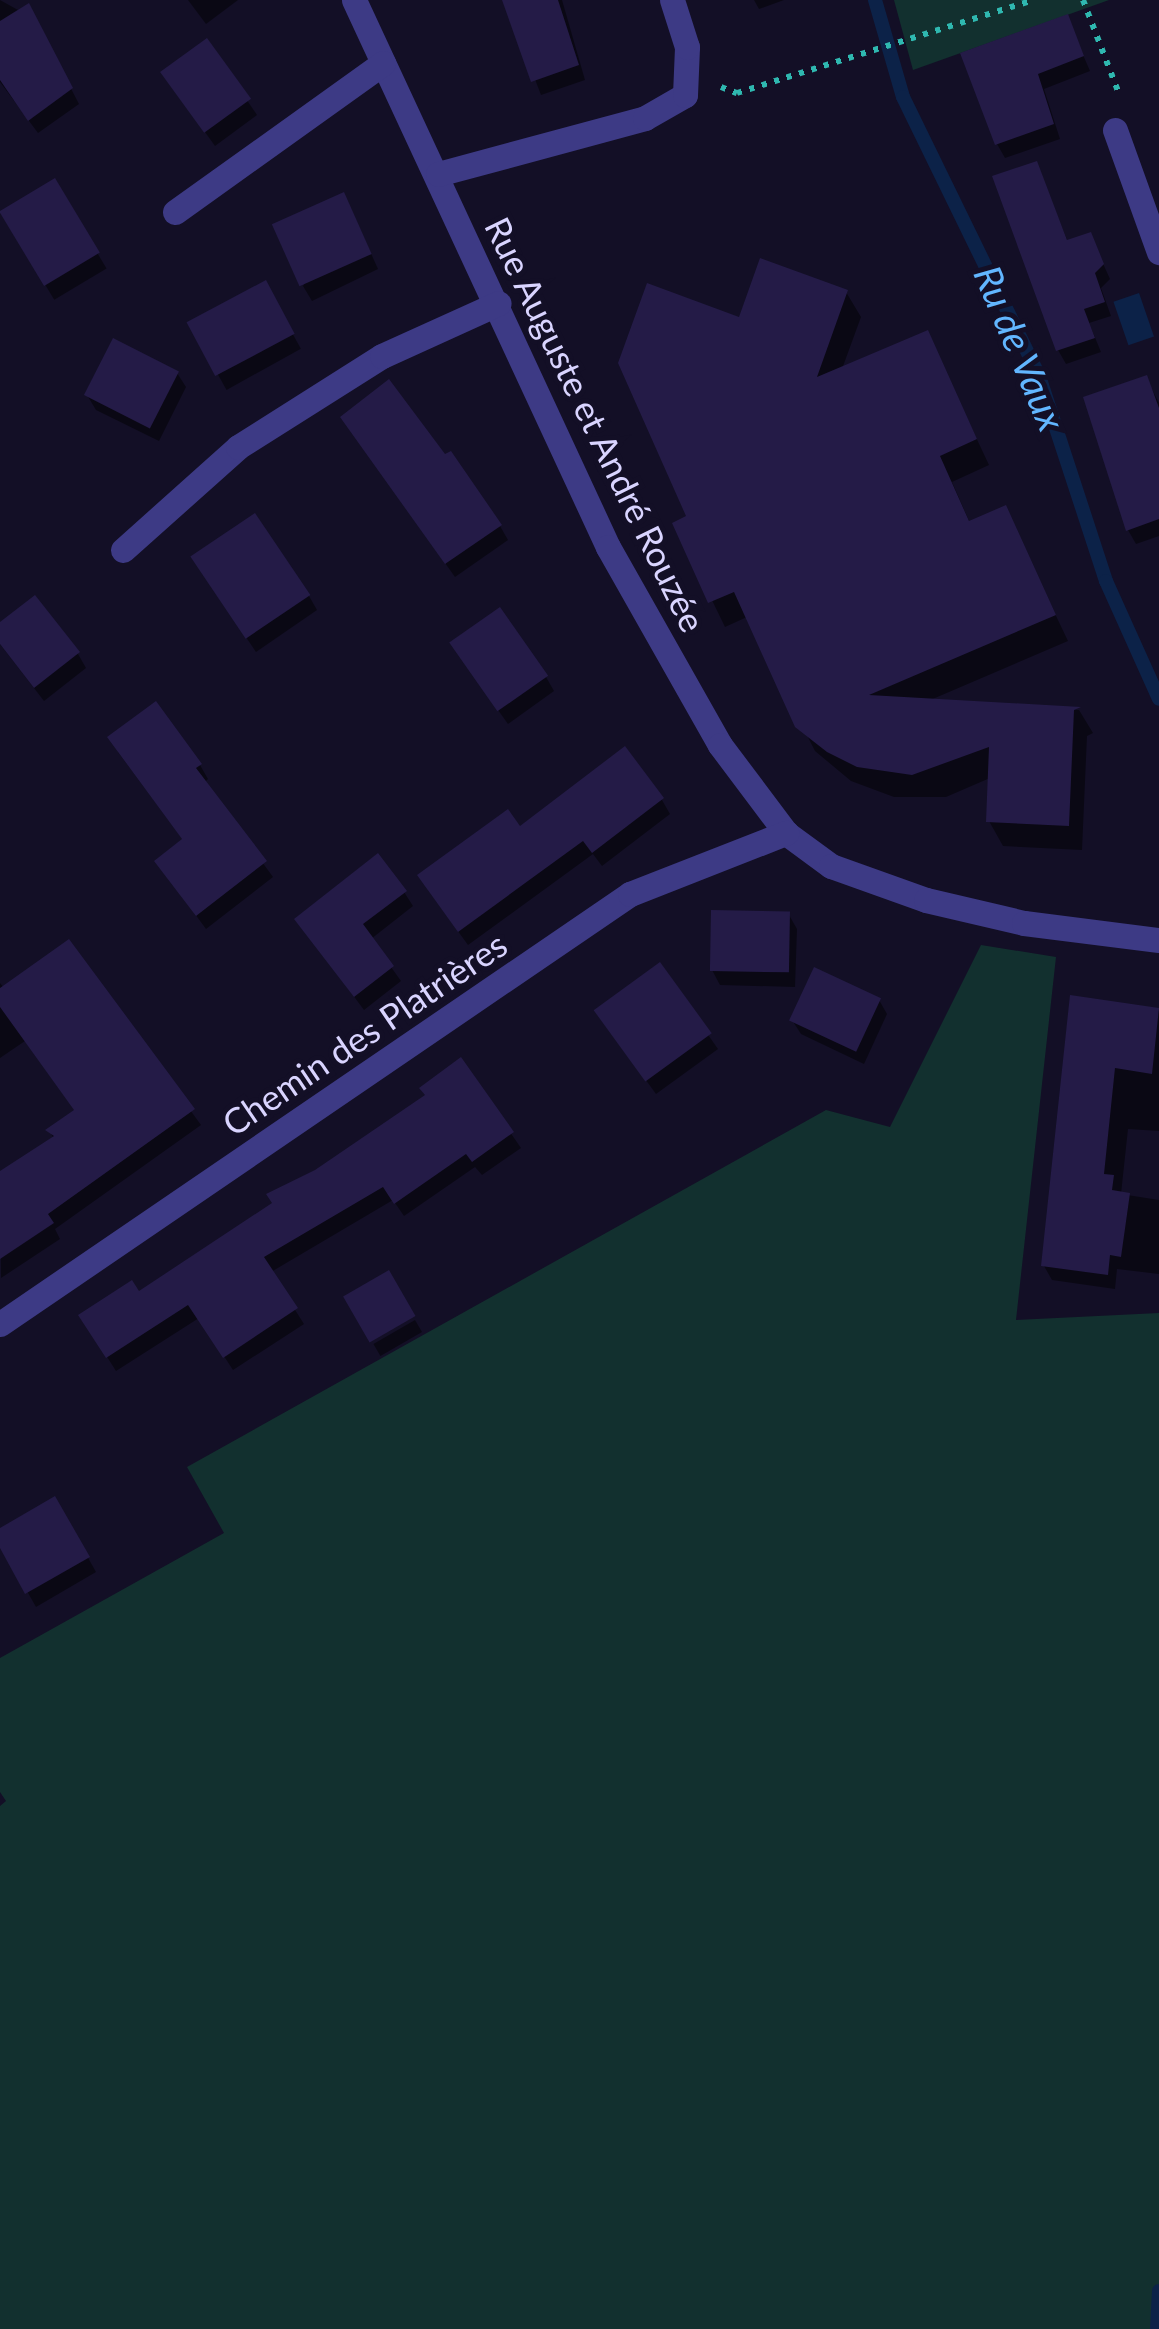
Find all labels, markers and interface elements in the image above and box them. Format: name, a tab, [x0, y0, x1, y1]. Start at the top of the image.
street label: Rue Auguste et André Rouzée	[477, 209, 715, 639]
water label: Ru de Vaux	[965, 258, 1075, 438]
street label: Chemin des Platrières	[214, 922, 514, 1144]

